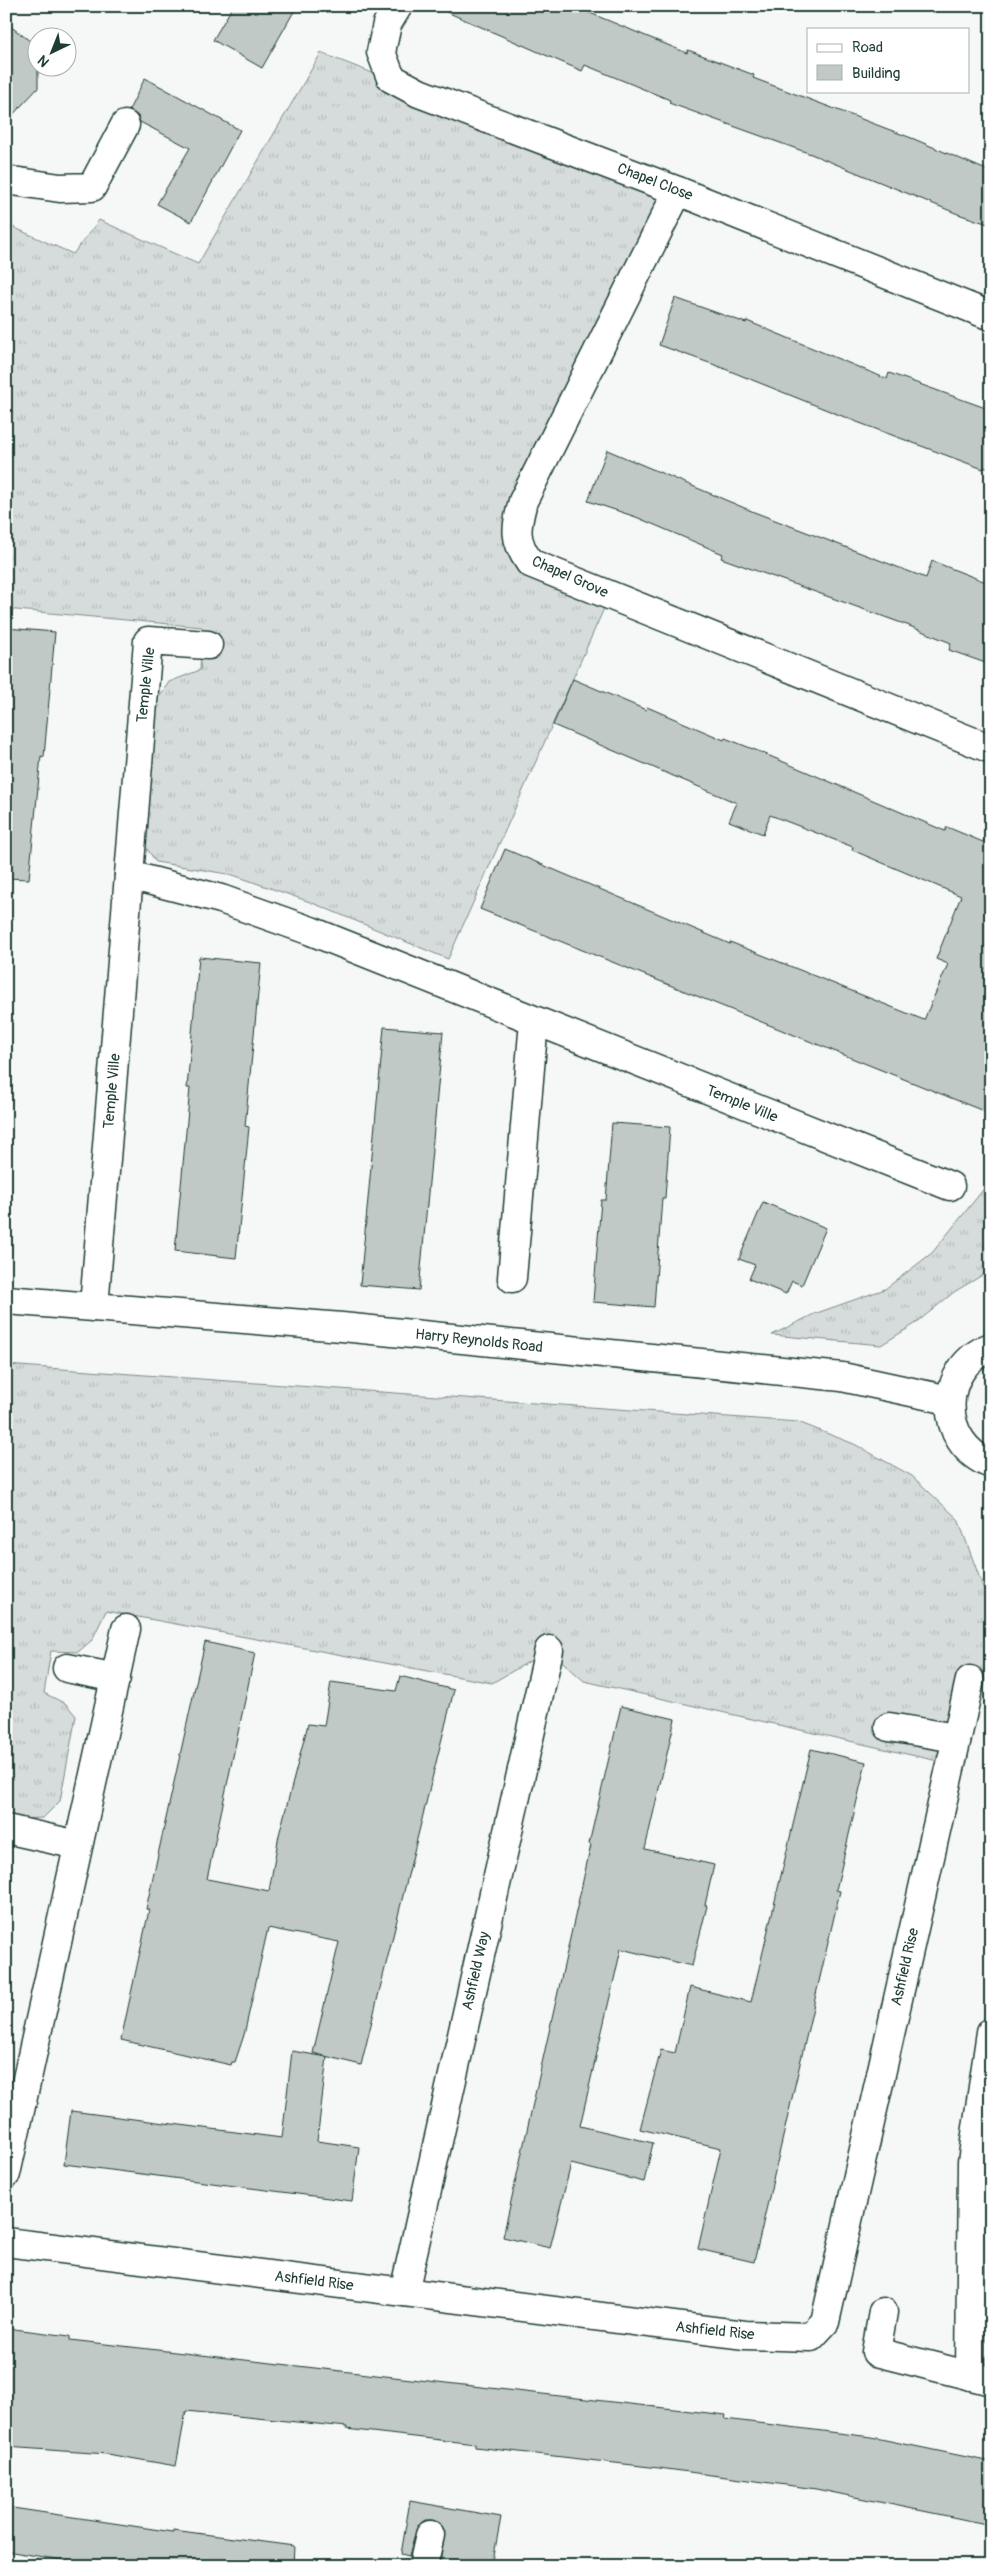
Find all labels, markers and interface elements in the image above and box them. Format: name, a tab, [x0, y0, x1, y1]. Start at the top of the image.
north arrow	[28, 28, 78, 78]
legend	[807, 28, 970, 92]
text: Road	[852, 38, 883, 57]
text: N	[34, 52, 53, 71]
text: Building	[852, 64, 900, 83]
street label: Chapel Close	[614, 159, 696, 205]
street label: Chapel Grove	[529, 552, 612, 603]
street label: Temple Ville	[133, 646, 159, 724]
street label: Temple Ville	[99, 1052, 125, 1129]
street label: Temple Ville	[703, 1081, 781, 1127]
street label: Harry Reynolds Road	[414, 1325, 544, 1357]
street label: Ashfield Rise	[887, 1926, 923, 2008]
street label: Ashfield Way	[458, 1929, 494, 2012]
street label: Ashfield Rise	[274, 2267, 355, 2295]
street label: Ashfield Rise	[675, 2317, 756, 2345]

